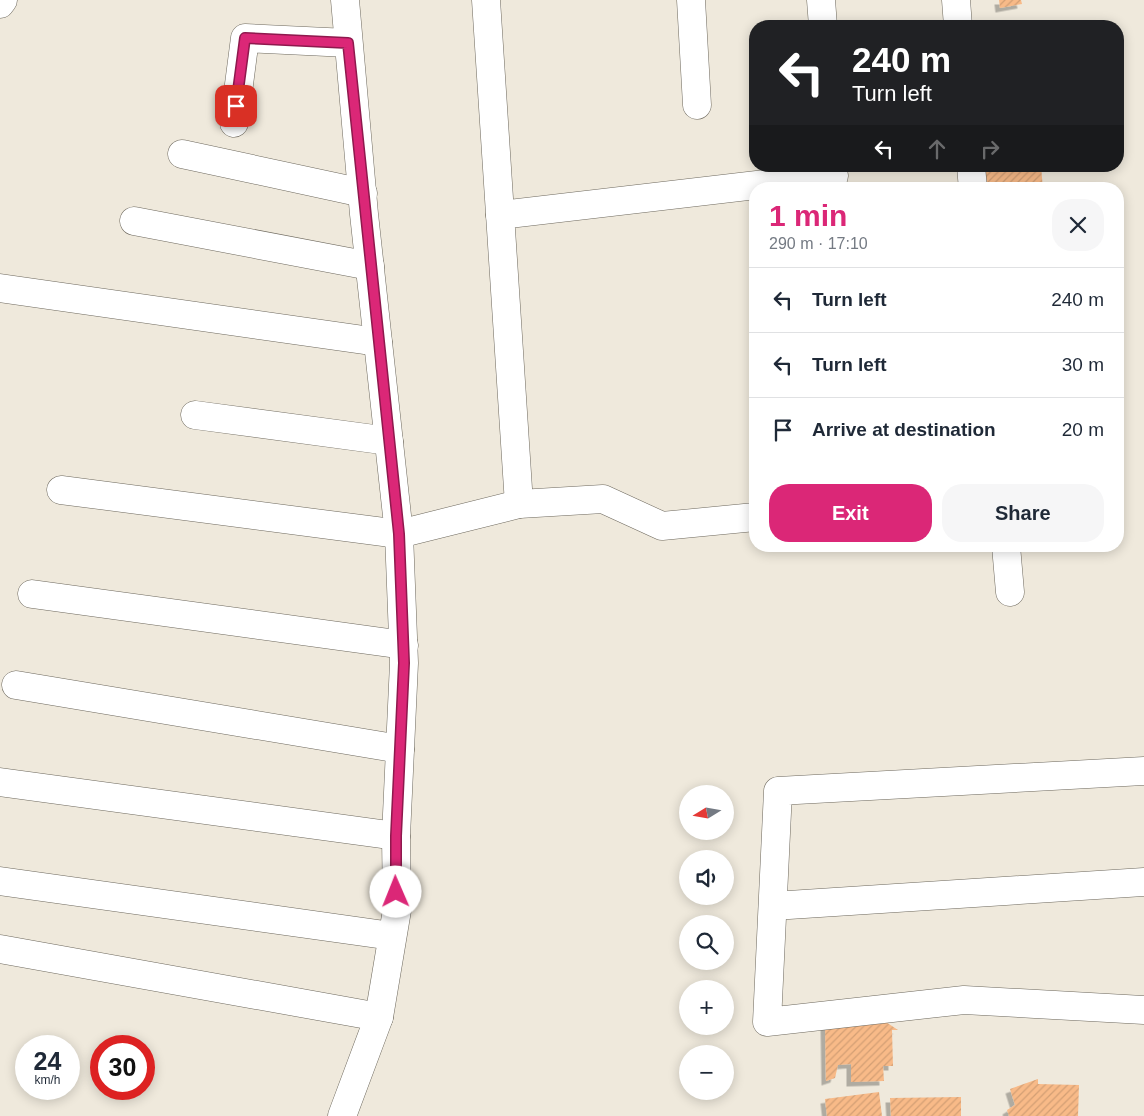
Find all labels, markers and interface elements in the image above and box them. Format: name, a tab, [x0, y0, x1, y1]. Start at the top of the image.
icon: left	[769, 40, 834, 105]
text: 240 m	[852, 40, 951, 79]
text: Turn left	[852, 81, 932, 106]
pin	[215, 85, 257, 127]
icon: arrive	[222, 92, 250, 120]
icon: left	[870, 135, 898, 163]
icon: ahead	[923, 135, 951, 163]
icon: right	[976, 135, 1004, 163]
text: 1 min	[769, 199, 847, 232]
button: close	[1052, 199, 1104, 251]
text: 290 m · 17:10	[769, 235, 868, 252]
icon: left	[769, 286, 797, 314]
text: Turn left	[812, 289, 887, 310]
text: 240 m	[1051, 289, 1104, 310]
icon: left	[769, 351, 797, 379]
text: Turn left	[812, 354, 887, 375]
text: 30 m	[1062, 354, 1104, 375]
icon: arrive	[769, 416, 797, 444]
text: Arrive at destination	[812, 419, 996, 440]
text: 20 m	[1062, 419, 1104, 440]
button: Exit	[769, 484, 932, 542]
button: Share	[942, 484, 1104, 542]
north arrow	[679, 785, 734, 840]
map controls	[679, 785, 734, 1100]
button: sound	[679, 850, 734, 905]
position arrow	[369, 865, 421, 917]
button: search	[679, 915, 734, 970]
button: +	[679, 980, 734, 1035]
speed limit sign: 30	[90, 1035, 155, 1100]
button: −	[679, 1045, 734, 1100]
text: 24	[34, 1047, 61, 1075]
text: km/h	[34, 1073, 61, 1087]

